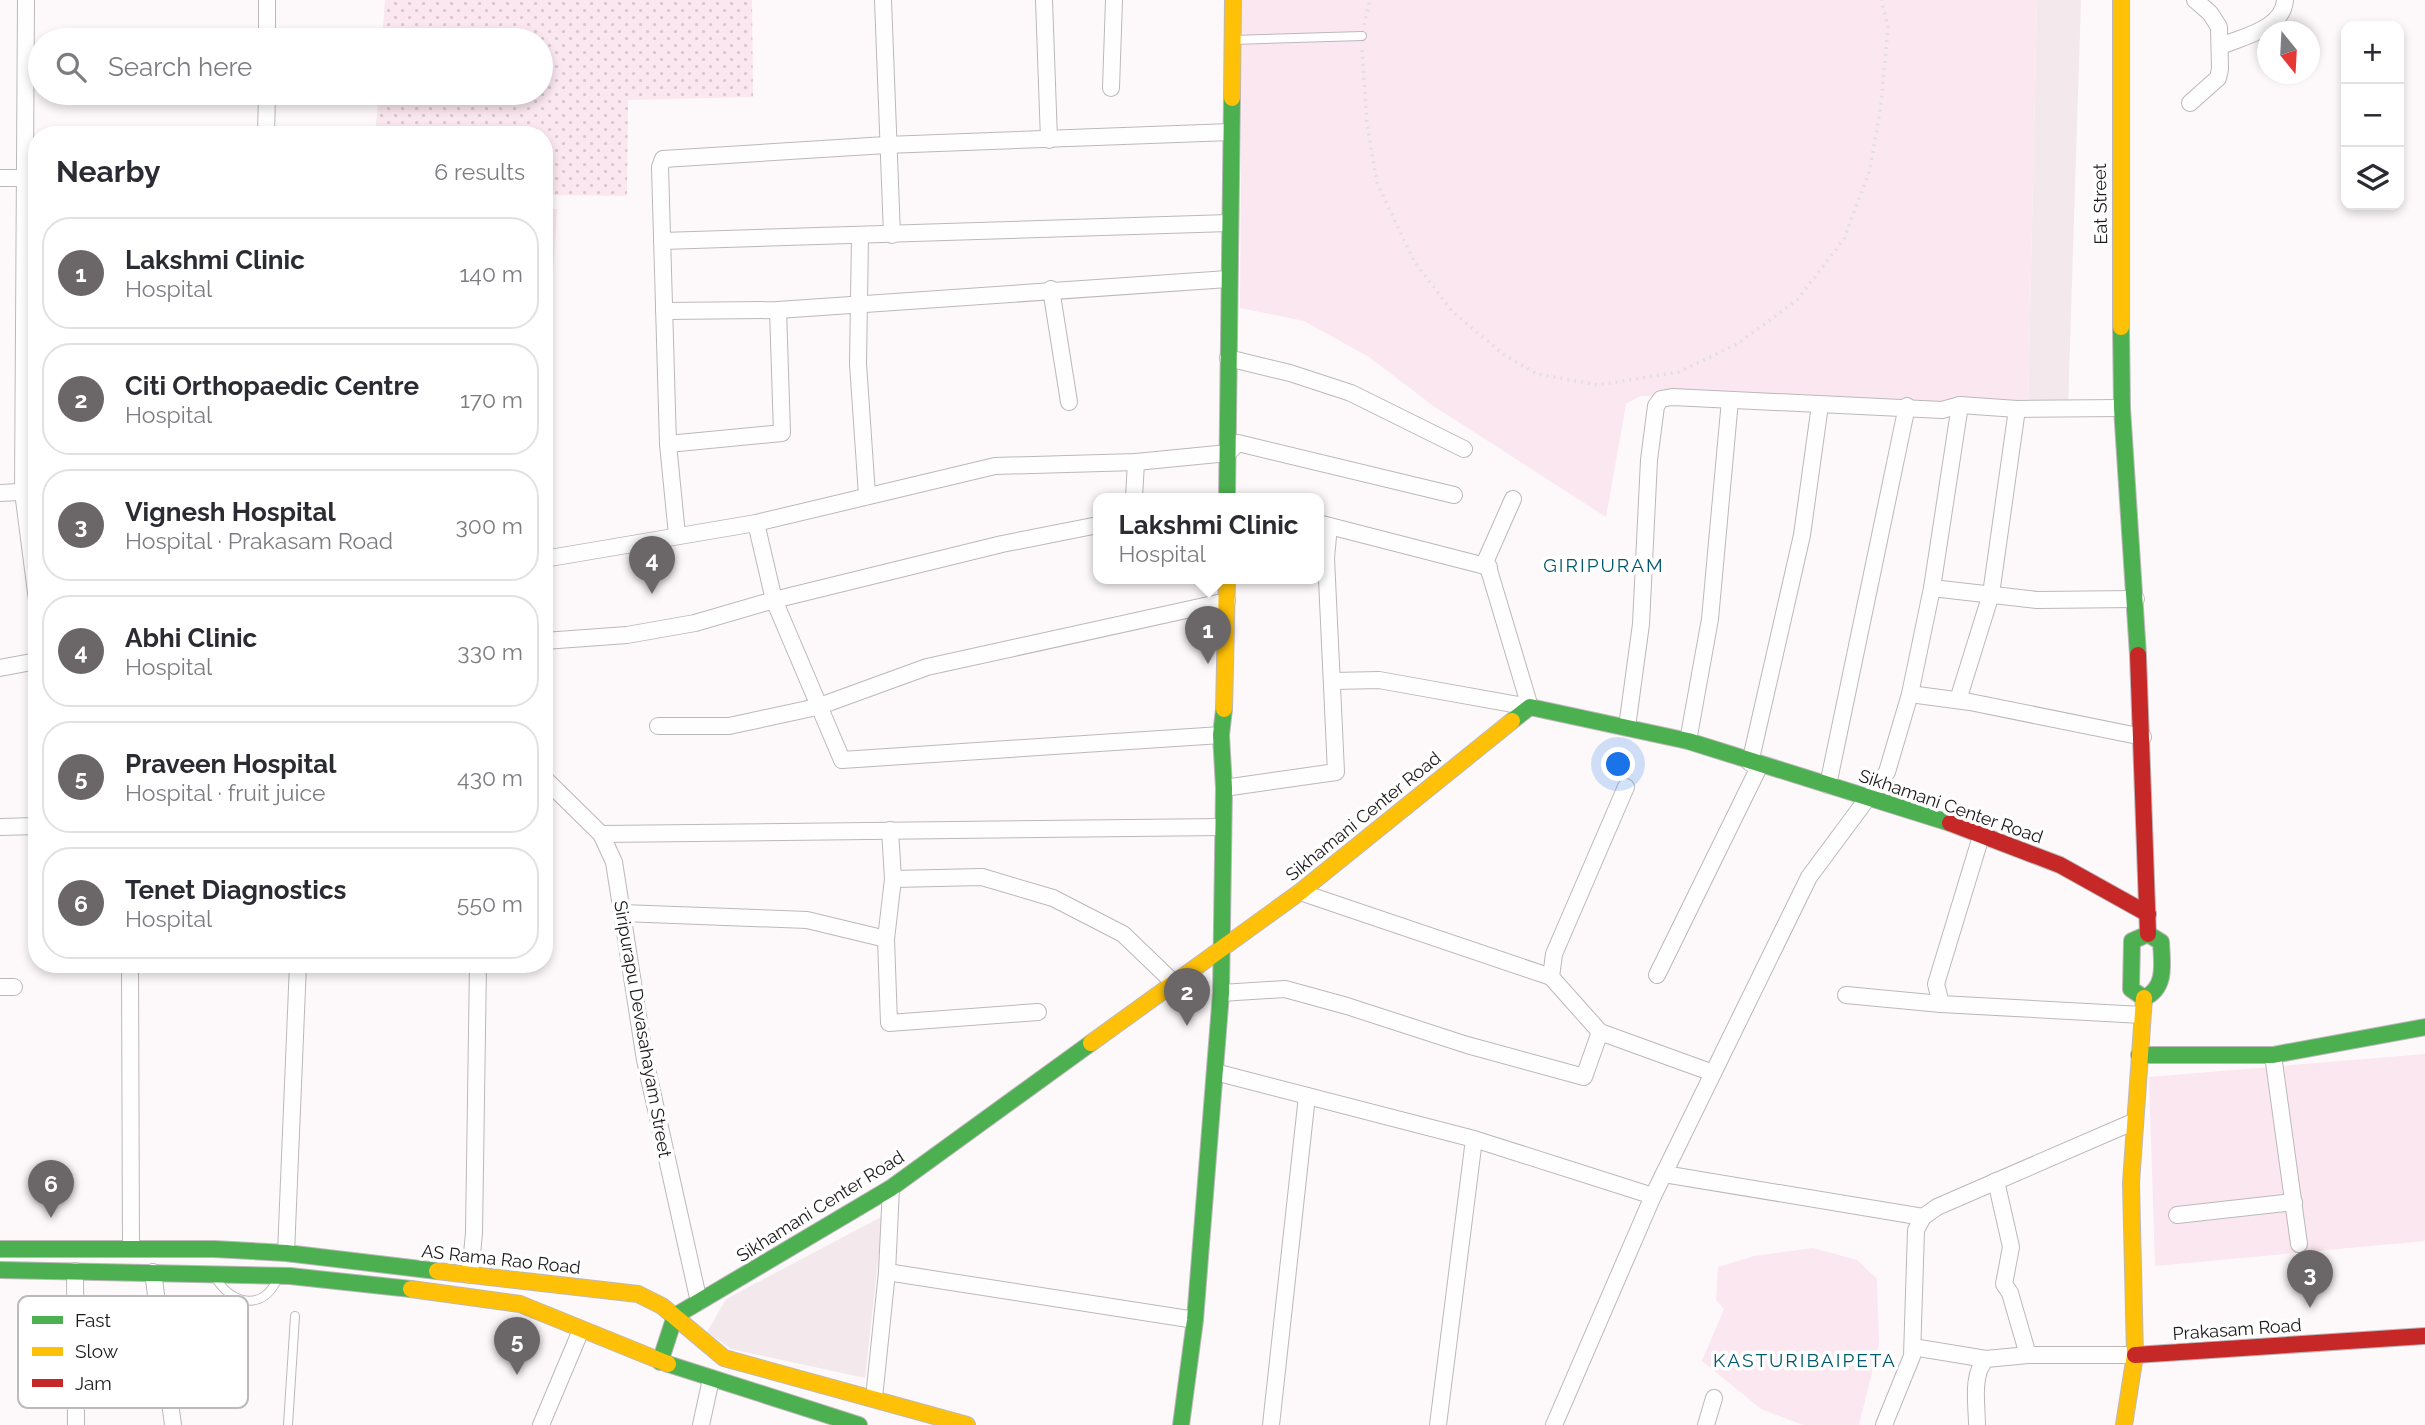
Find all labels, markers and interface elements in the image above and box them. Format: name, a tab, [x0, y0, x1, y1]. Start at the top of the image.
north arrow	[2257, 21, 2320, 84]
map controls	[2341, 21, 2404, 210]
button: +	[2341, 21, 2404, 84]
search box	[28, 28, 553, 105]
icon: search	[52, 48, 90, 86]
text: Search here	[108, 52, 252, 82]
button: −	[2341, 84, 2404, 147]
button: layers	[2341, 147, 2404, 210]
text: Nearby	[56, 154, 160, 189]
text: 6 results	[434, 158, 525, 185]
street label: Eat Street	[2089, 163, 2111, 245]
text: Lakshmi Clinic	[125, 245, 305, 275]
text: 1	[75, 260, 87, 287]
text: 140 m	[460, 260, 523, 287]
text: Hospital	[125, 275, 212, 302]
text: Citi Orthopaedic Centre	[125, 371, 419, 401]
text: 2	[75, 386, 87, 413]
text: 170 m	[460, 386, 523, 413]
text: Hospital	[125, 401, 212, 428]
popup	[1093, 493, 1324, 584]
text: Vignesh Hospital	[125, 497, 336, 527]
text: Lakshmi Clinic	[1119, 510, 1298, 540]
text: 3	[75, 512, 87, 539]
text: 300 m	[456, 512, 523, 539]
text: Hospital · Prakasam Road	[125, 527, 393, 554]
pin: 4	[629, 536, 675, 594]
text: Hospital	[1119, 540, 1206, 567]
district label: GIRIPURAM	[1543, 554, 1665, 576]
pin: 1	[1185, 606, 1231, 664]
text: Abhi Clinic	[125, 623, 257, 653]
text: 4	[74, 638, 88, 665]
text: 330 m	[457, 638, 523, 665]
text: Hospital	[125, 653, 212, 680]
street label: Sikhamani Center Road	[1281, 747, 1445, 885]
your location	[1601, 747, 1635, 781]
text: Praveen Hospital	[125, 749, 337, 779]
text: 5	[75, 764, 87, 791]
text: 430 m	[457, 764, 523, 791]
street label: Sikhamani Center Road	[1856, 765, 2046, 847]
text: Hospital · fruit juice	[125, 779, 325, 806]
text: Tenet Diagnostics	[125, 875, 346, 905]
text: 6	[74, 890, 88, 917]
text: 550 m	[457, 890, 523, 917]
street label: Siripurapu Devasahayam Street	[610, 899, 676, 1159]
text: Hospital	[125, 905, 212, 932]
pin: 2	[1164, 968, 1210, 1026]
street label: Sikhamani Center Road	[732, 1146, 908, 1266]
pin: 6	[28, 1160, 74, 1218]
street label: AS Rama Rao Road	[420, 1240, 582, 1278]
pin: 3	[2287, 1250, 2333, 1308]
legend	[18, 1296, 248, 1408]
text: Fast	[75, 1309, 111, 1331]
street label: Prakasam Road	[2172, 1314, 2302, 1344]
pin: 5	[494, 1317, 540, 1375]
text: Slow	[75, 1340, 119, 1362]
district label: KASTURIBAIPETA	[1713, 1349, 1897, 1371]
text: Jam	[75, 1372, 112, 1394]

